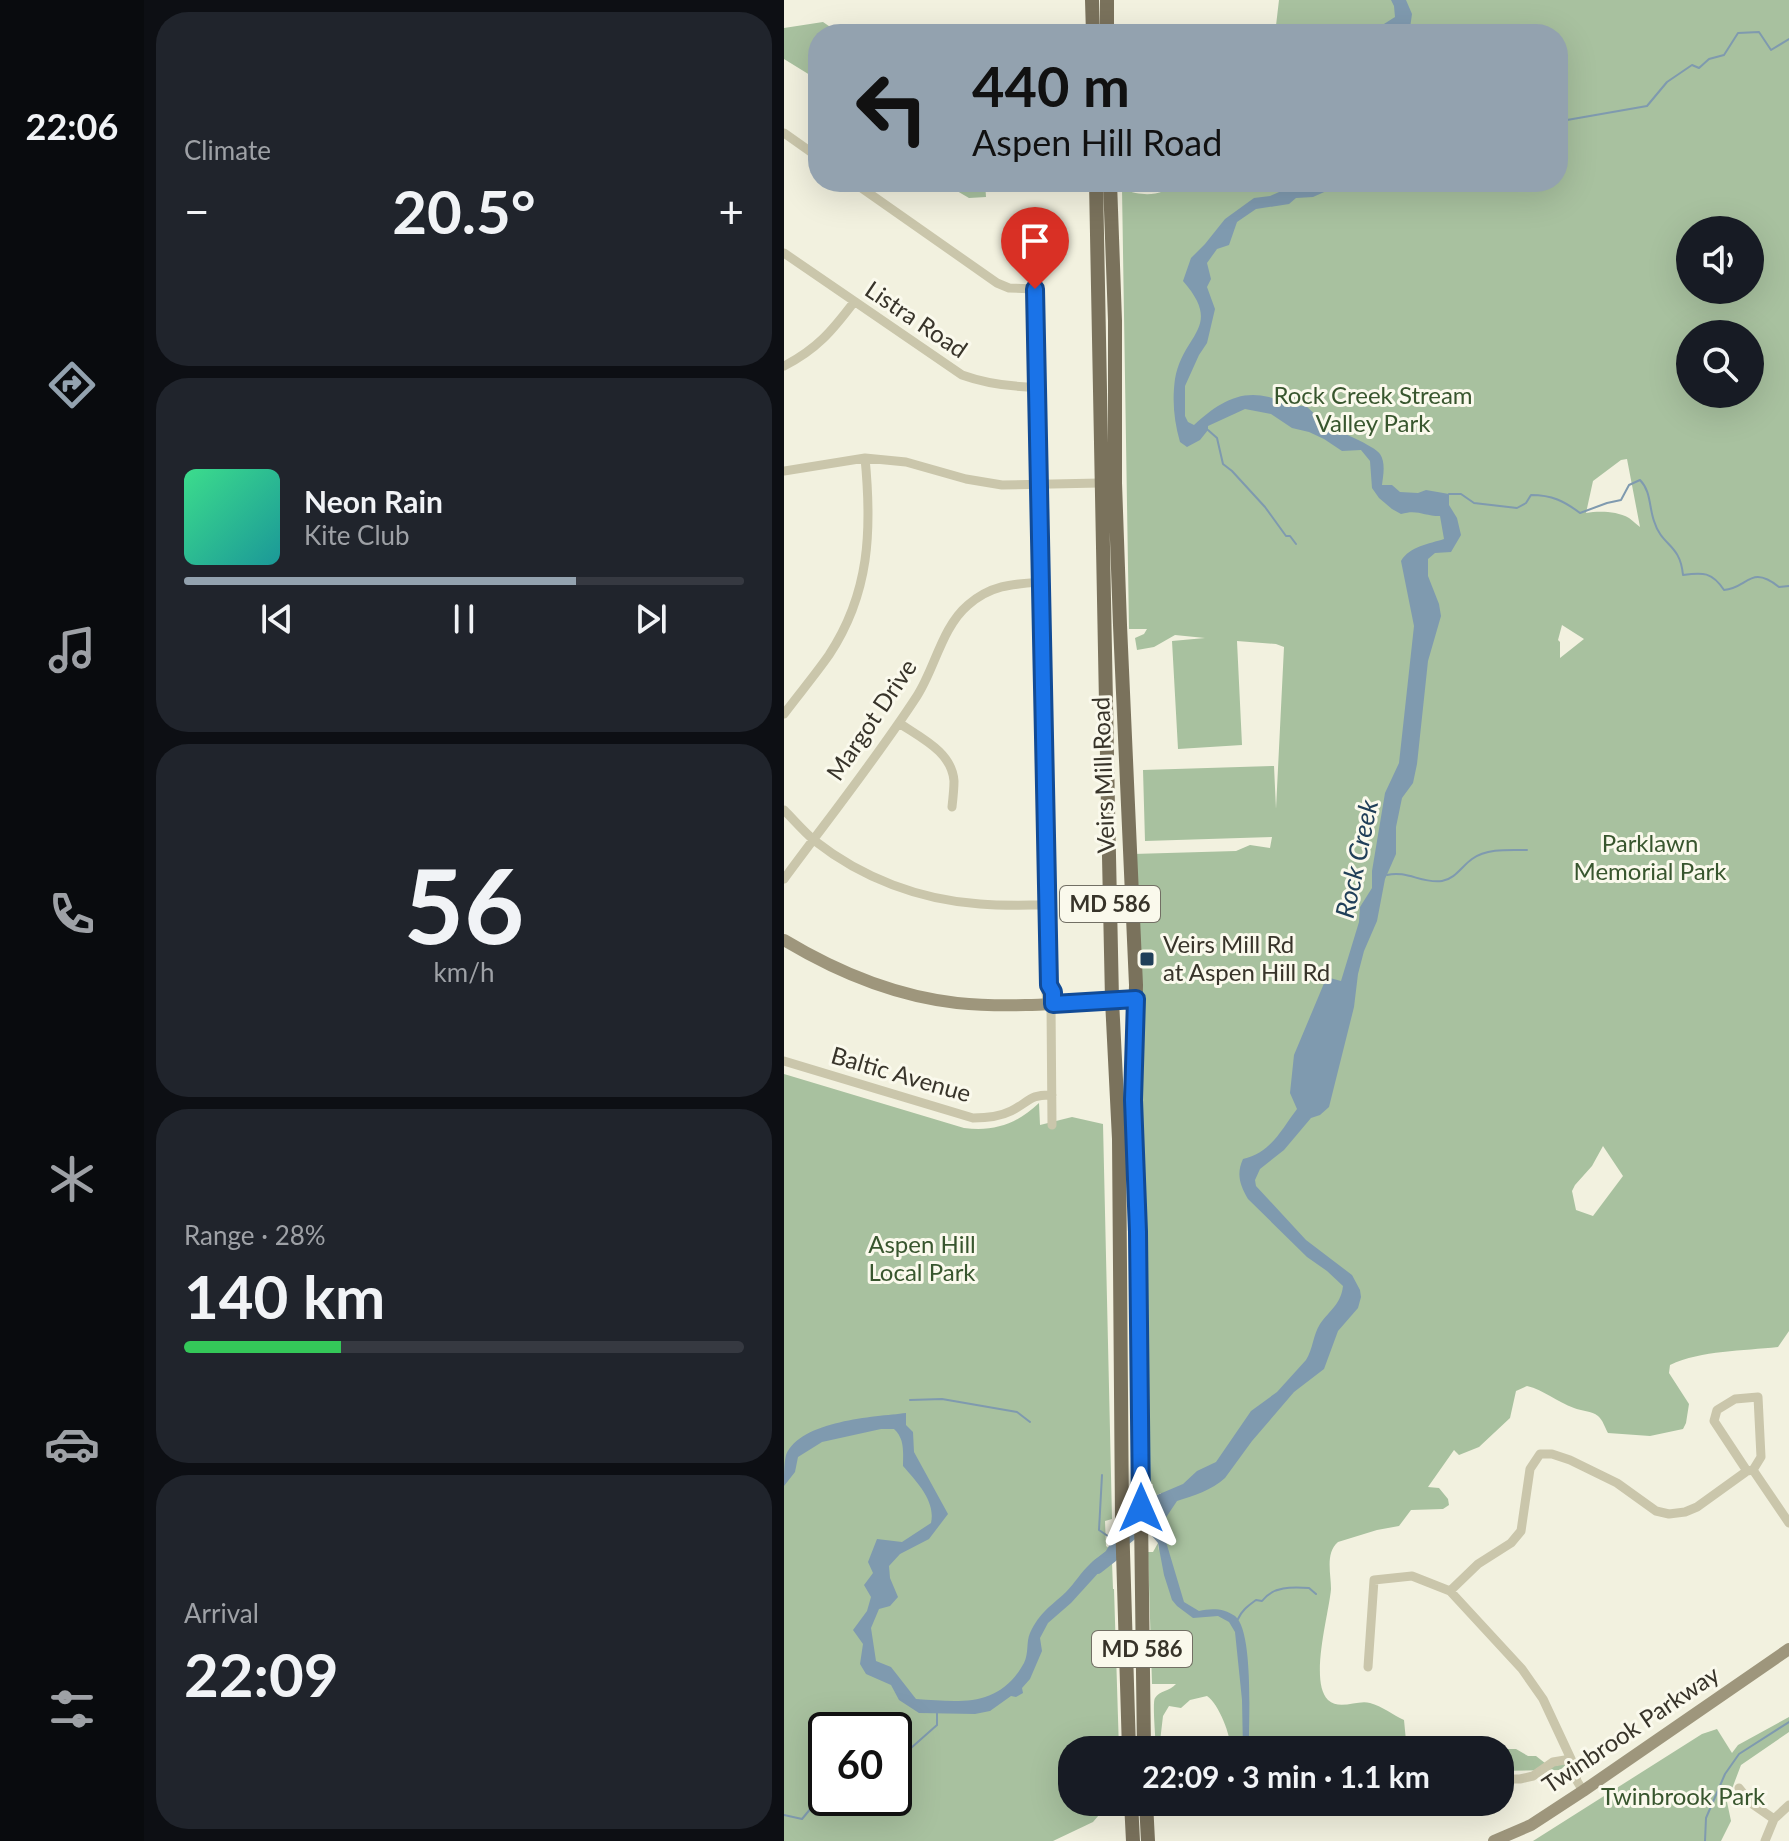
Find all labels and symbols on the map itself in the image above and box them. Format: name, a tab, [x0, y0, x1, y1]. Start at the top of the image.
pin	[1001, 207, 1069, 289]
street label: Listra Road	[860, 274, 973, 363]
park label: Rock Creek Stream Valley Park	[1273, 380, 1473, 437]
street label: Margot Drive	[820, 653, 922, 785]
street label: Veirs Mill Road	[1085, 696, 1120, 854]
water label: Rock Creek	[1328, 796, 1384, 921]
park label: Parklawn Memorial Park	[1573, 828, 1727, 885]
road number: MD 586	[1060, 886, 1160, 922]
place label: Veirs Mill Rd at Aspen Hill Rd	[1163, 929, 1330, 986]
marker: Veirs Mill Rd at Aspen Hill Rd	[1138, 950, 1156, 968]
street label: Baltic Avenue	[828, 1040, 975, 1107]
park label: Aspen Hill Local Park	[868, 1229, 976, 1286]
position arrow	[1099, 1466, 1183, 1550]
road number: MD 586	[1092, 1631, 1192, 1667]
street label: Twinbrook Parkway	[1537, 1660, 1725, 1800]
speed limit sign: 60	[808, 1712, 912, 1816]
park label: Twinbrook Park	[1601, 1783, 1765, 1811]

